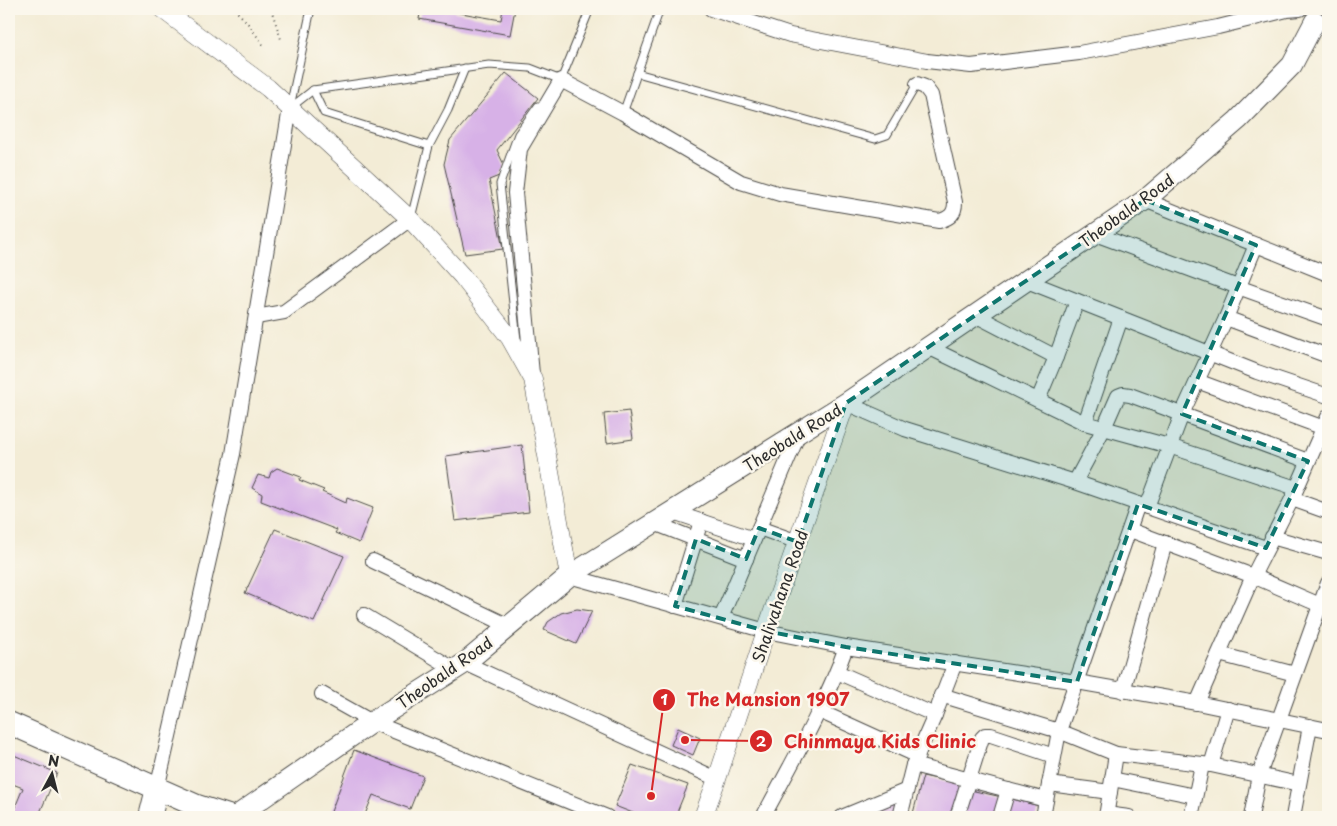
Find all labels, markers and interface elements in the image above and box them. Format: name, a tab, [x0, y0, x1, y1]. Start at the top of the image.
street label: Theobald Road	[1073, 167, 1179, 253]
street label: Theobald Road	[738, 397, 846, 477]
street label: Shalivahana Road	[745, 526, 813, 666]
street label: Theobald Road	[391, 630, 497, 714]
callout: The Mansion 1907	[651, 684, 860, 717]
text: The Mansion 1907	[687, 685, 850, 712]
text: 1	[660, 687, 668, 710]
callout: Chinmaya Kids Clinic	[748, 725, 987, 758]
text: Chinmaya Kids Clinic	[784, 727, 976, 754]
text: 2	[756, 729, 767, 752]
north arrow	[28, 748, 78, 798]
text: N	[47, 750, 60, 772]

